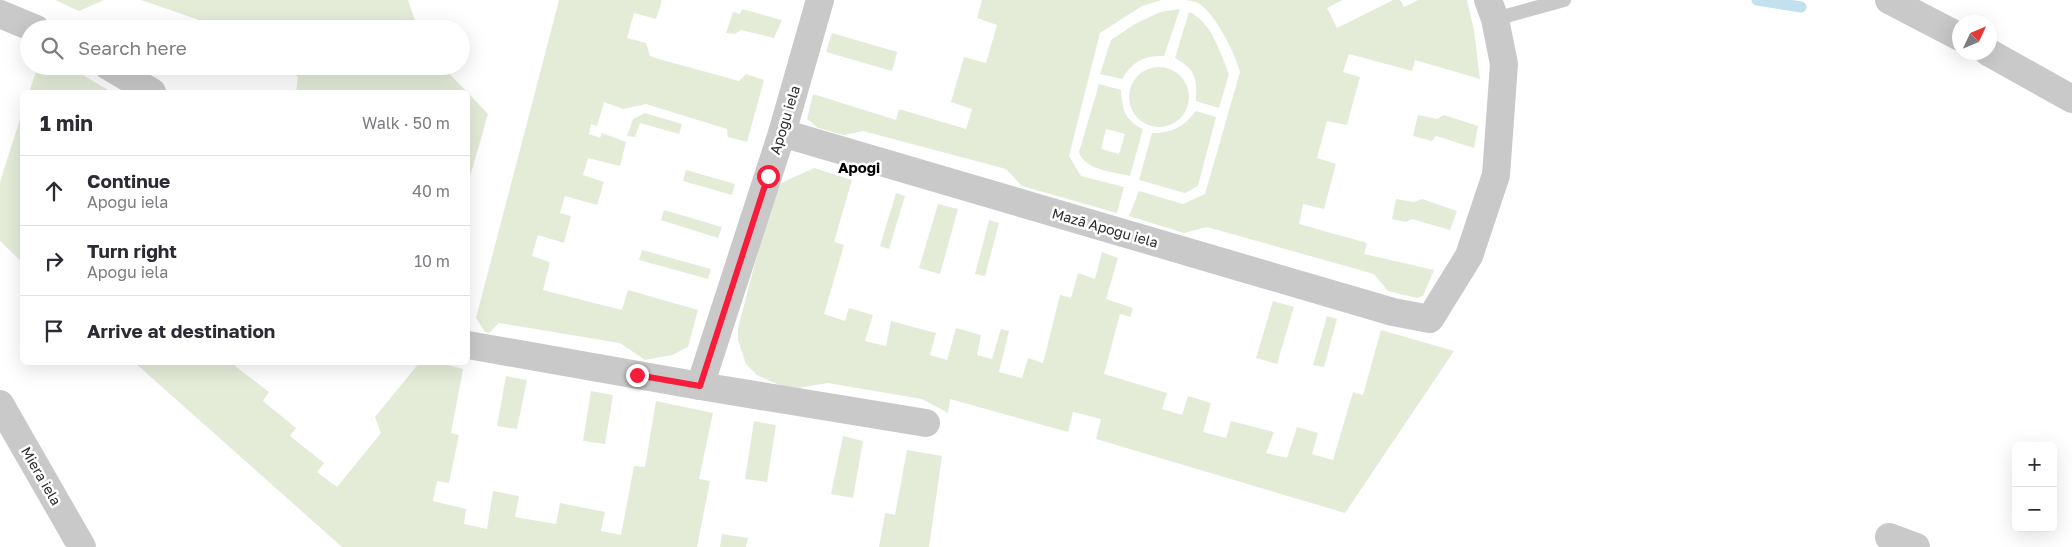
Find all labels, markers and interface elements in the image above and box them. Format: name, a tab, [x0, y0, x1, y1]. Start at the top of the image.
north arrow	[1952, 15, 1997, 60]
search box	[20, 20, 470, 75]
icon: search	[38, 34, 66, 62]
text: Search here	[78, 36, 187, 59]
street label: Apogu iela	[766, 83, 803, 156]
text: 1 min	[40, 110, 93, 136]
text: Walk · 50 m	[362, 113, 450, 133]
district label: Apogi	[838, 158, 880, 176]
route start	[757, 165, 780, 188]
text: Continue	[87, 169, 170, 192]
icon: ahead	[40, 177, 68, 205]
text: 40 m	[412, 181, 450, 201]
text: Apogu iela	[87, 192, 168, 212]
street label: Mazā Apogu iela	[1050, 204, 1160, 251]
text: Turn right	[87, 239, 177, 262]
icon: right	[40, 247, 68, 275]
text: 10 m	[414, 251, 450, 271]
text: Apogu iela	[87, 262, 168, 282]
icon: arrive	[40, 317, 68, 345]
text: Arrive at destination	[87, 319, 275, 342]
route end	[626, 364, 649, 387]
map controls	[2012, 442, 2057, 532]
button: +	[2012, 442, 2057, 487]
street label: Miera iela	[18, 443, 65, 508]
button: −	[2012, 487, 2057, 532]

